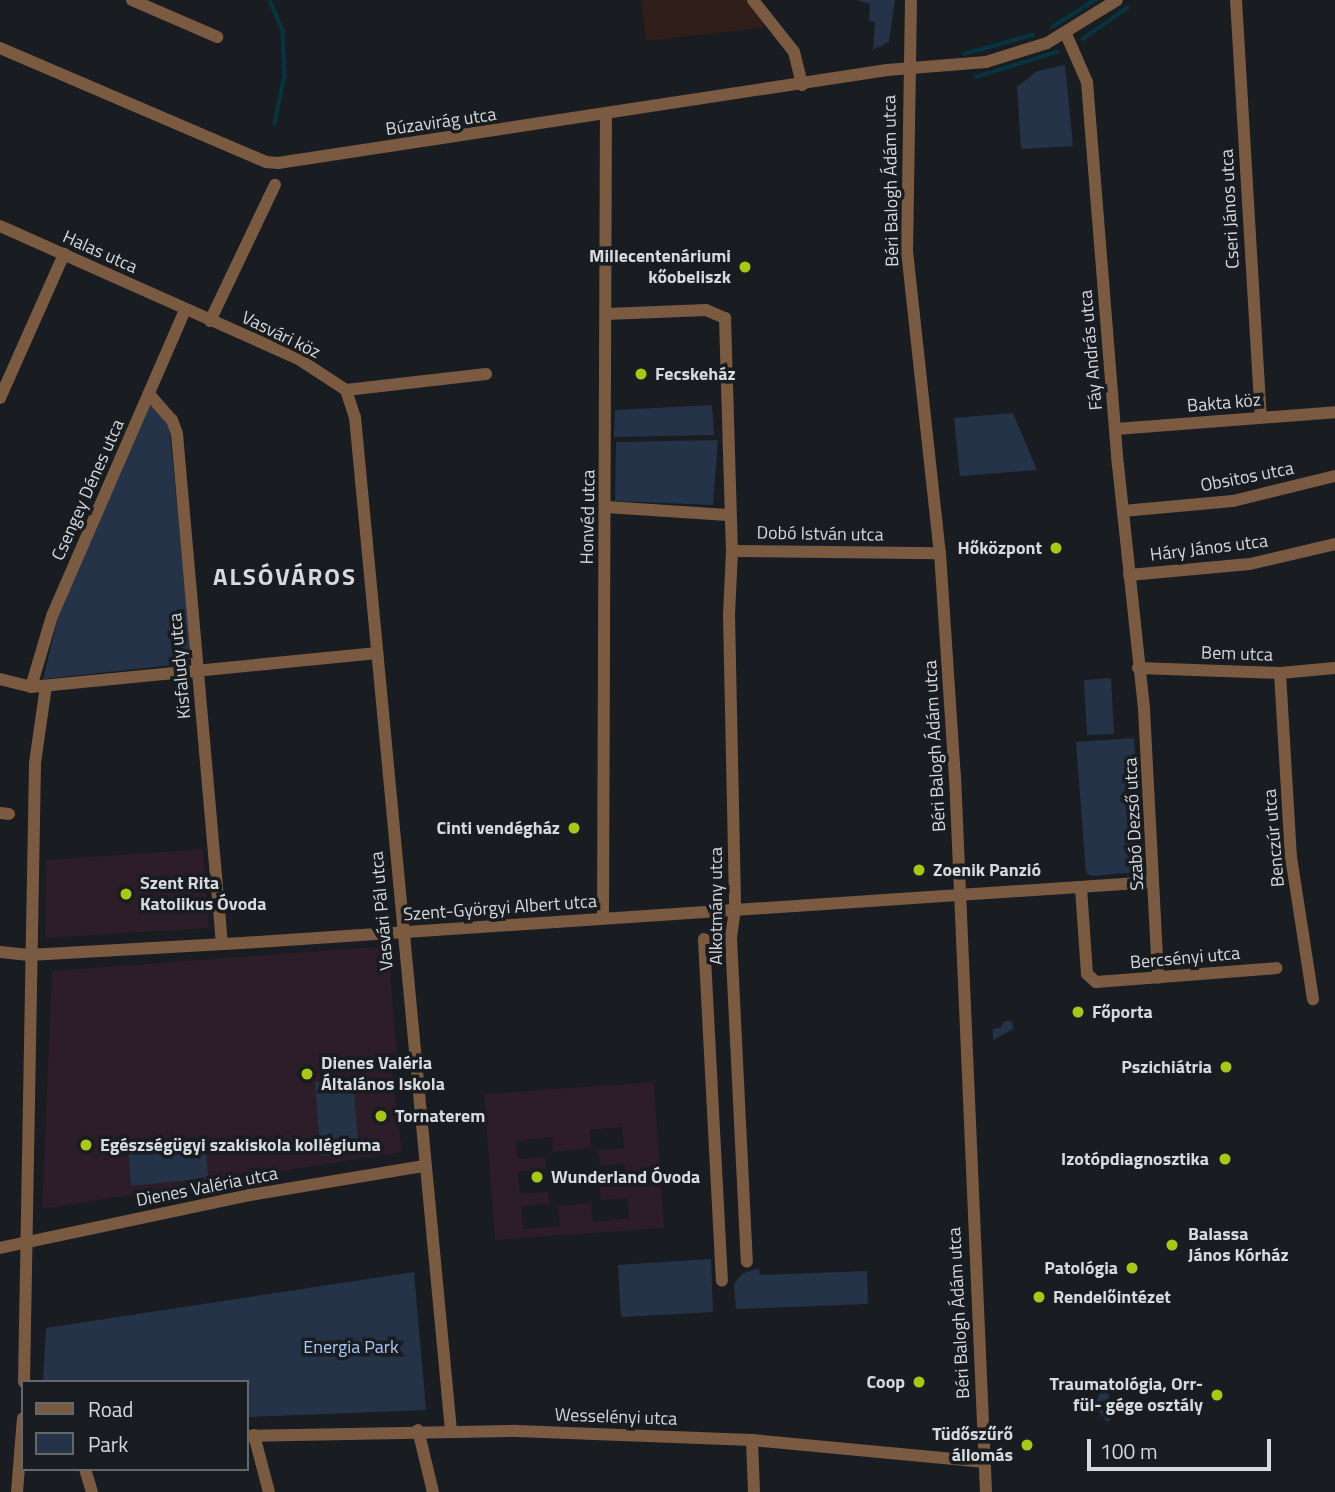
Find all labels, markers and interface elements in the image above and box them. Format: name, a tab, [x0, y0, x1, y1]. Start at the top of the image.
street label: Béri Balogh Ádám utca	[879, 95, 903, 267]
street label: Búzavirág utca	[384, 104, 498, 140]
street label: Cseri János utca	[1216, 149, 1244, 269]
street label: Halas utca	[59, 226, 141, 278]
place label: Millecentenáriumi kőobeliszk	[589, 246, 731, 288]
marker: Millecentenáriumi kőobeliszk	[737, 259, 753, 275]
street label: Fáy András utca	[1075, 289, 1107, 411]
street label: Vasvári köz	[238, 307, 324, 363]
place label: Fecskeház	[655, 363, 736, 385]
marker: Fecskeház	[633, 366, 649, 382]
street label: Bakta köz	[1186, 389, 1262, 417]
street label: Csengey Dénes utca	[47, 416, 129, 564]
street label: Obsitos utca	[1199, 457, 1295, 497]
street label: Honvéd utca	[576, 469, 600, 565]
street label: Dobó István utca	[756, 522, 884, 546]
street label: Háry János utca	[1149, 530, 1269, 566]
place label: Hőközpont	[958, 537, 1042, 559]
marker: Hőközpont	[1048, 540, 1064, 556]
district label: ALSÓVÁROS	[214, 563, 356, 591]
street label: Kisfaludy utca	[165, 612, 195, 720]
street label: Bem utca	[1201, 642, 1273, 666]
street label: Béri Balogh Ádám utca	[920, 660, 950, 832]
street label: Szabó Dezső utca	[1120, 757, 1148, 891]
street label: Benczúr utca	[1259, 788, 1289, 888]
place label: Cinti vendégház	[437, 817, 560, 839]
marker: Cinti vendégház	[566, 820, 582, 836]
street label: Alkotmány utca	[705, 847, 727, 965]
street label: Vasvári Pál utca	[366, 851, 398, 971]
place label: Zoenik Panzió	[933, 859, 1041, 881]
marker: Zoenik Panzió	[911, 862, 927, 878]
place label: Szent Rita Katolikus Óvoda	[140, 873, 266, 916]
marker: Szent Rita Katolikus Óvoda	[118, 886, 134, 902]
street label: Szent-Györgyi Albert utca	[402, 890, 598, 926]
street label: Bercsényi utca	[1129, 942, 1241, 974]
place label: Főporta	[1092, 1001, 1153, 1023]
marker: Főporta	[1070, 1004, 1086, 1020]
place label: Dienes Valéria Általános Iskola	[321, 1053, 445, 1096]
place label: Pszichiátria	[1121, 1056, 1212, 1078]
marker: Pszichiátria	[1218, 1059, 1234, 1075]
marker: Dienes Valéria Általános Iskola	[299, 1066, 315, 1082]
place label: Tornaterem	[395, 1105, 485, 1127]
marker: Tornaterem	[373, 1108, 389, 1124]
place label: Egészségügyi szakiskola kollégiuma	[100, 1134, 381, 1156]
marker: Egészségügyi szakiskola kollégiuma	[78, 1137, 94, 1153]
place label: Izotópdiagnosztika	[1061, 1148, 1209, 1170]
marker: Izotópdiagnosztika	[1215, 1149, 1235, 1169]
street label: Dienes Valéria utca	[134, 1163, 280, 1211]
place label: Wunderland Óvoda	[551, 1166, 700, 1188]
marker: Wunderland Óvoda	[529, 1169, 545, 1185]
place label: Balassa János Kórház	[1188, 1224, 1289, 1266]
street label: Béri Balogh Ádám utca	[944, 1227, 974, 1399]
marker: Balassa János Kórház	[1162, 1235, 1182, 1255]
place label: Patológia	[1044, 1257, 1118, 1279]
marker: Patológia	[1124, 1260, 1140, 1276]
place label: Rendelőintézet	[1053, 1286, 1171, 1308]
marker: Rendelőintézet	[1031, 1289, 1047, 1305]
park label: Energia Park	[303, 1336, 399, 1358]
place label: Coop	[866, 1371, 905, 1393]
marker: Coop	[911, 1374, 927, 1390]
place label: Traumatológia, Orr- fül- gége osztály	[1050, 1374, 1203, 1416]
legend	[21, 1380, 248, 1471]
marker: Traumatológia, Orr- fül- gége osztály	[1209, 1387, 1225, 1403]
text: Road	[88, 1393, 133, 1425]
street label: Wesselényi utca	[554, 1404, 678, 1430]
place label: Tüdőszűrő állomás	[932, 1424, 1013, 1466]
scale bar	[1090, 1426, 1274, 1470]
text: Park	[88, 1428, 128, 1460]
text: 100 m	[1100, 1435, 1157, 1467]
marker: Tüdőszűrő állomás	[1019, 1437, 1035, 1453]

